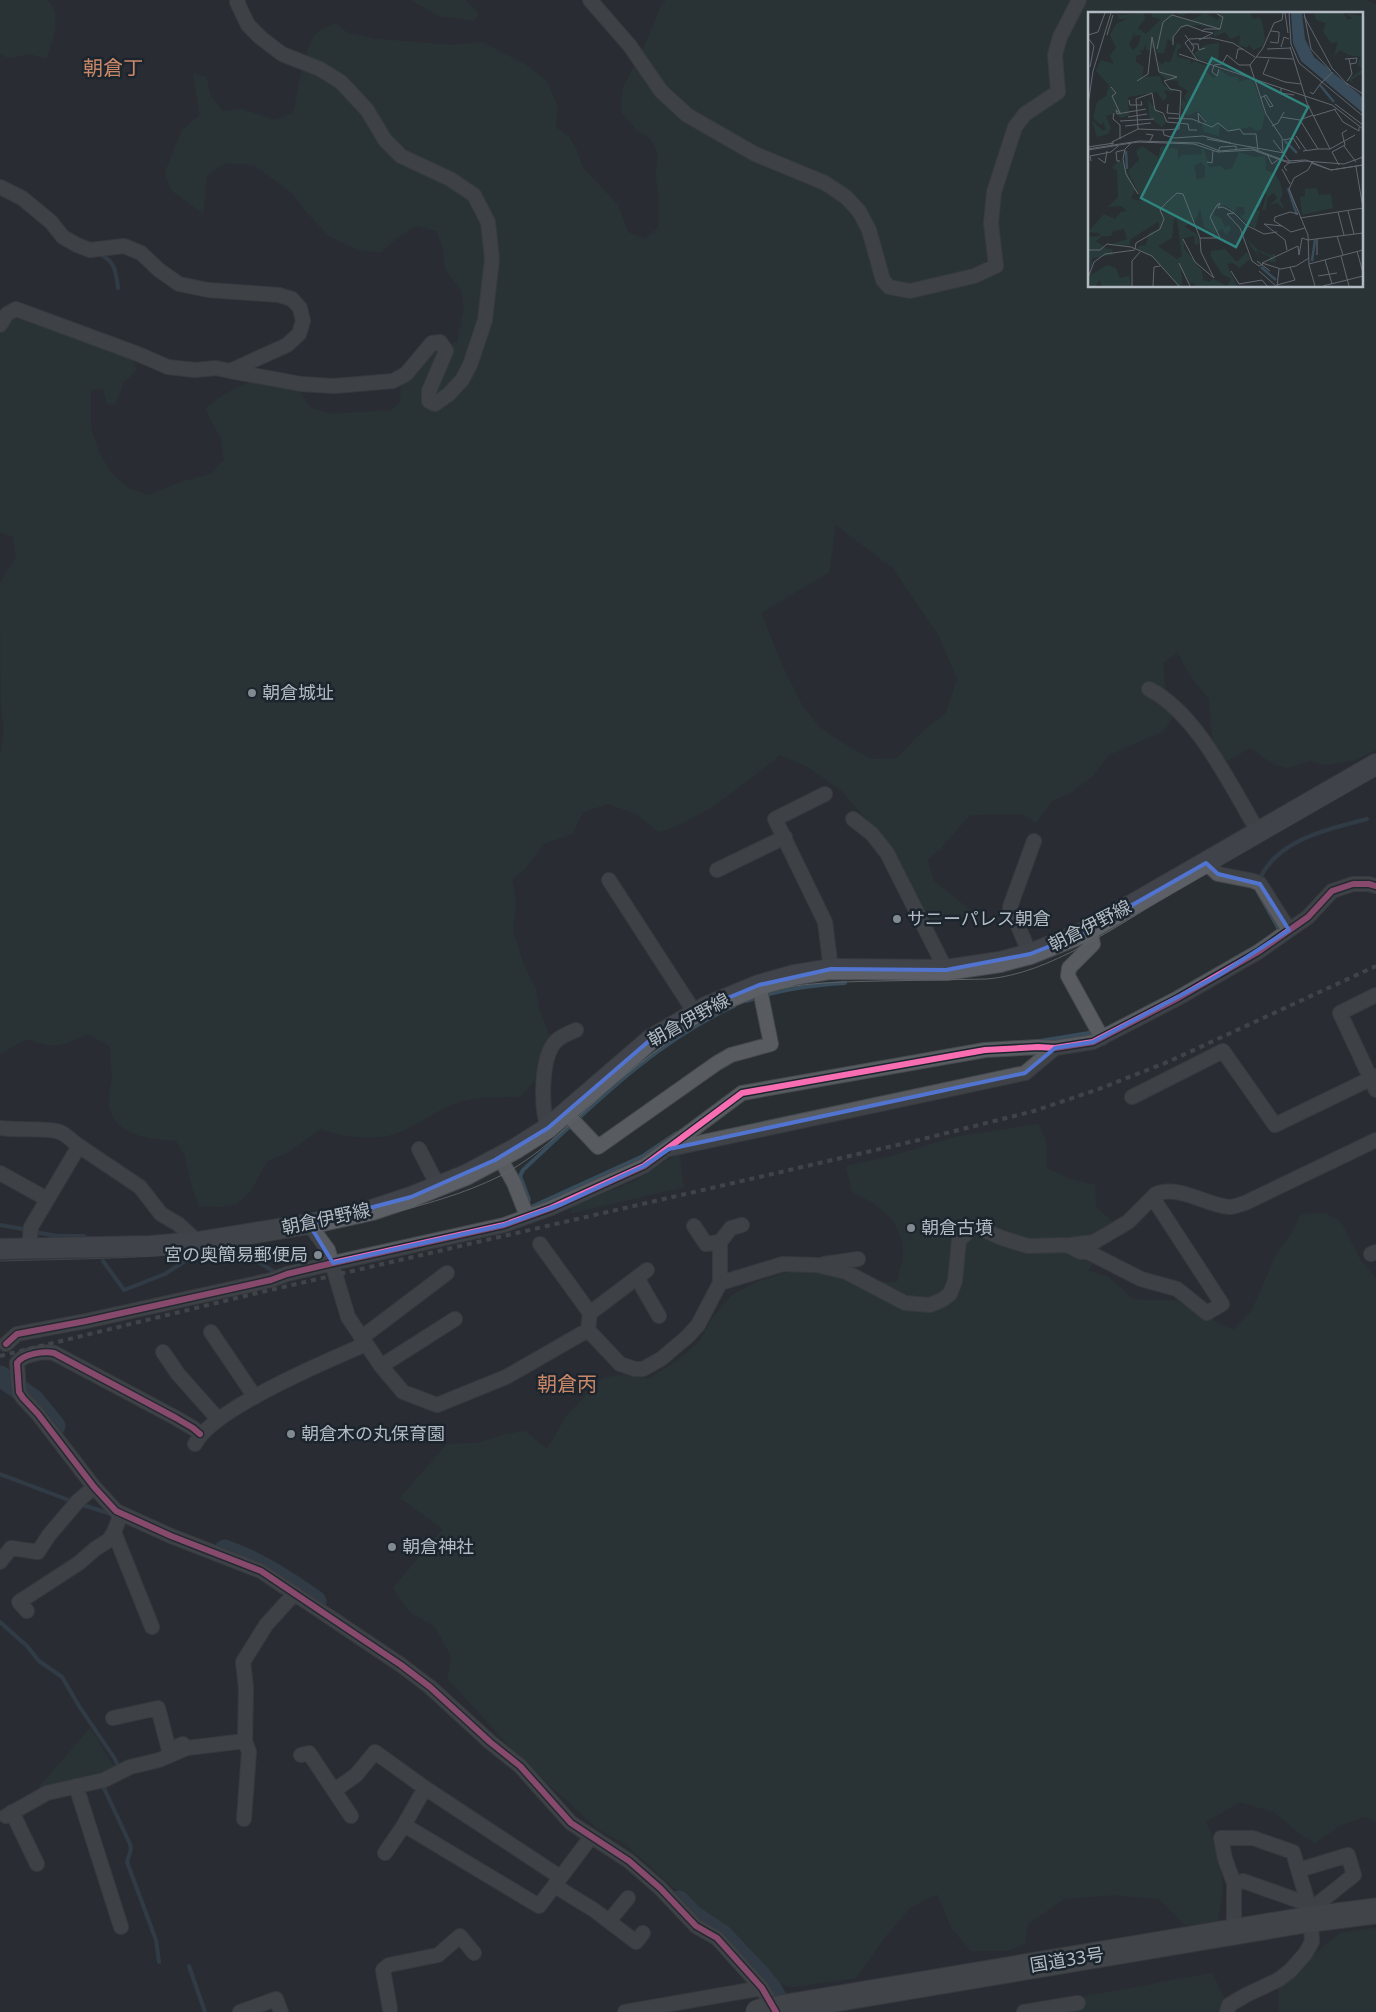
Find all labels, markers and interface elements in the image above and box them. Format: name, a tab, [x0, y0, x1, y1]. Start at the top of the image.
inset map	[1088, 12, 1364, 288]
district label: 朝倉丁	[83, 54, 143, 81]
place label: 朝倉城址	[262, 680, 334, 704]
marker: 朝倉城址	[246, 687, 258, 699]
street label: 朝倉伊野線	[1044, 894, 1135, 956]
place label: サニーパレス朝倉	[907, 906, 1051, 930]
marker: サニーパレス朝倉	[891, 913, 903, 925]
street label: 朝倉伊野線	[643, 987, 734, 1051]
street label: 朝倉伊野線	[279, 1197, 372, 1239]
place label: 朝倉古墳	[921, 1215, 993, 1239]
marker: 朝倉古墳	[905, 1222, 917, 1234]
place label: 宮の奥簡易郵便局	[164, 1242, 308, 1266]
marker: 宮の奥簡易郵便局	[312, 1249, 324, 1261]
district label: 朝倉丙	[537, 1370, 597, 1397]
place label: 朝倉木の丸保育園	[301, 1421, 445, 1445]
marker: 朝倉木の丸保育園	[285, 1428, 297, 1440]
place label: 朝倉神社	[402, 1534, 474, 1558]
marker: 朝倉神社	[386, 1541, 398, 1553]
street label: 国道33号	[1028, 1941, 1106, 1977]

